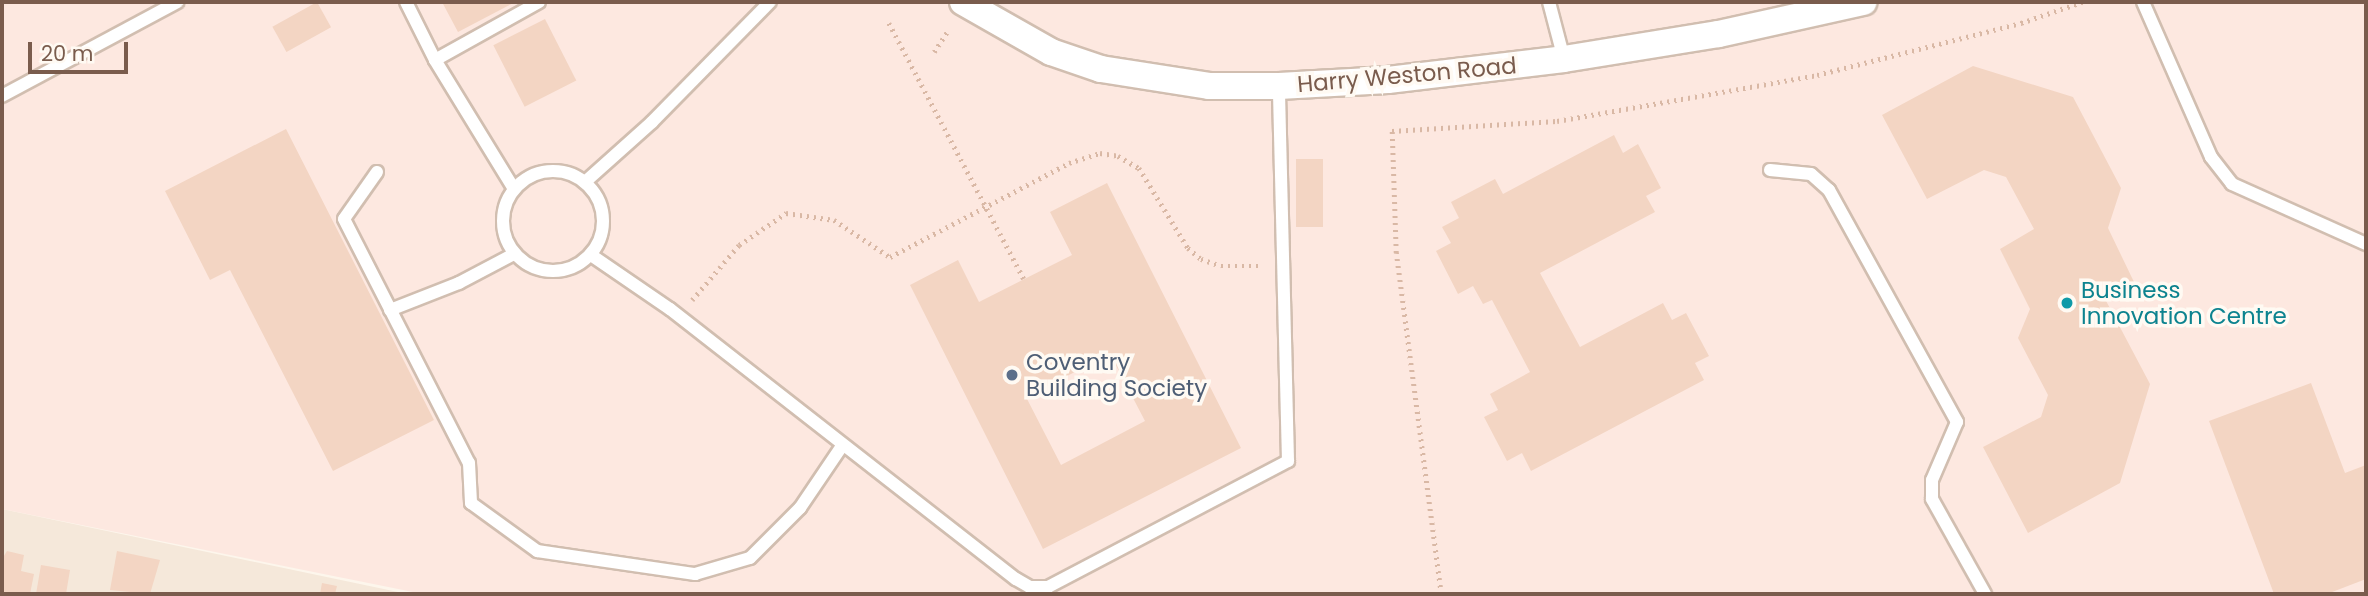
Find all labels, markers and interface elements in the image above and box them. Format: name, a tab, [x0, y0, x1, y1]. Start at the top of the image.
scale bar	[32, 28, 131, 72]
text: 20 m	[41, 39, 94, 68]
street label: Harry Weston Road	[1296, 52, 1518, 98]
place label: Business Innovation Centre	[2081, 276, 2287, 330]
marker: Business Innovation Centre	[2059, 295, 2075, 311]
place label: Coventry Building Society	[1026, 348, 1207, 402]
marker: Coventry Building Society	[1004, 367, 1020, 383]

